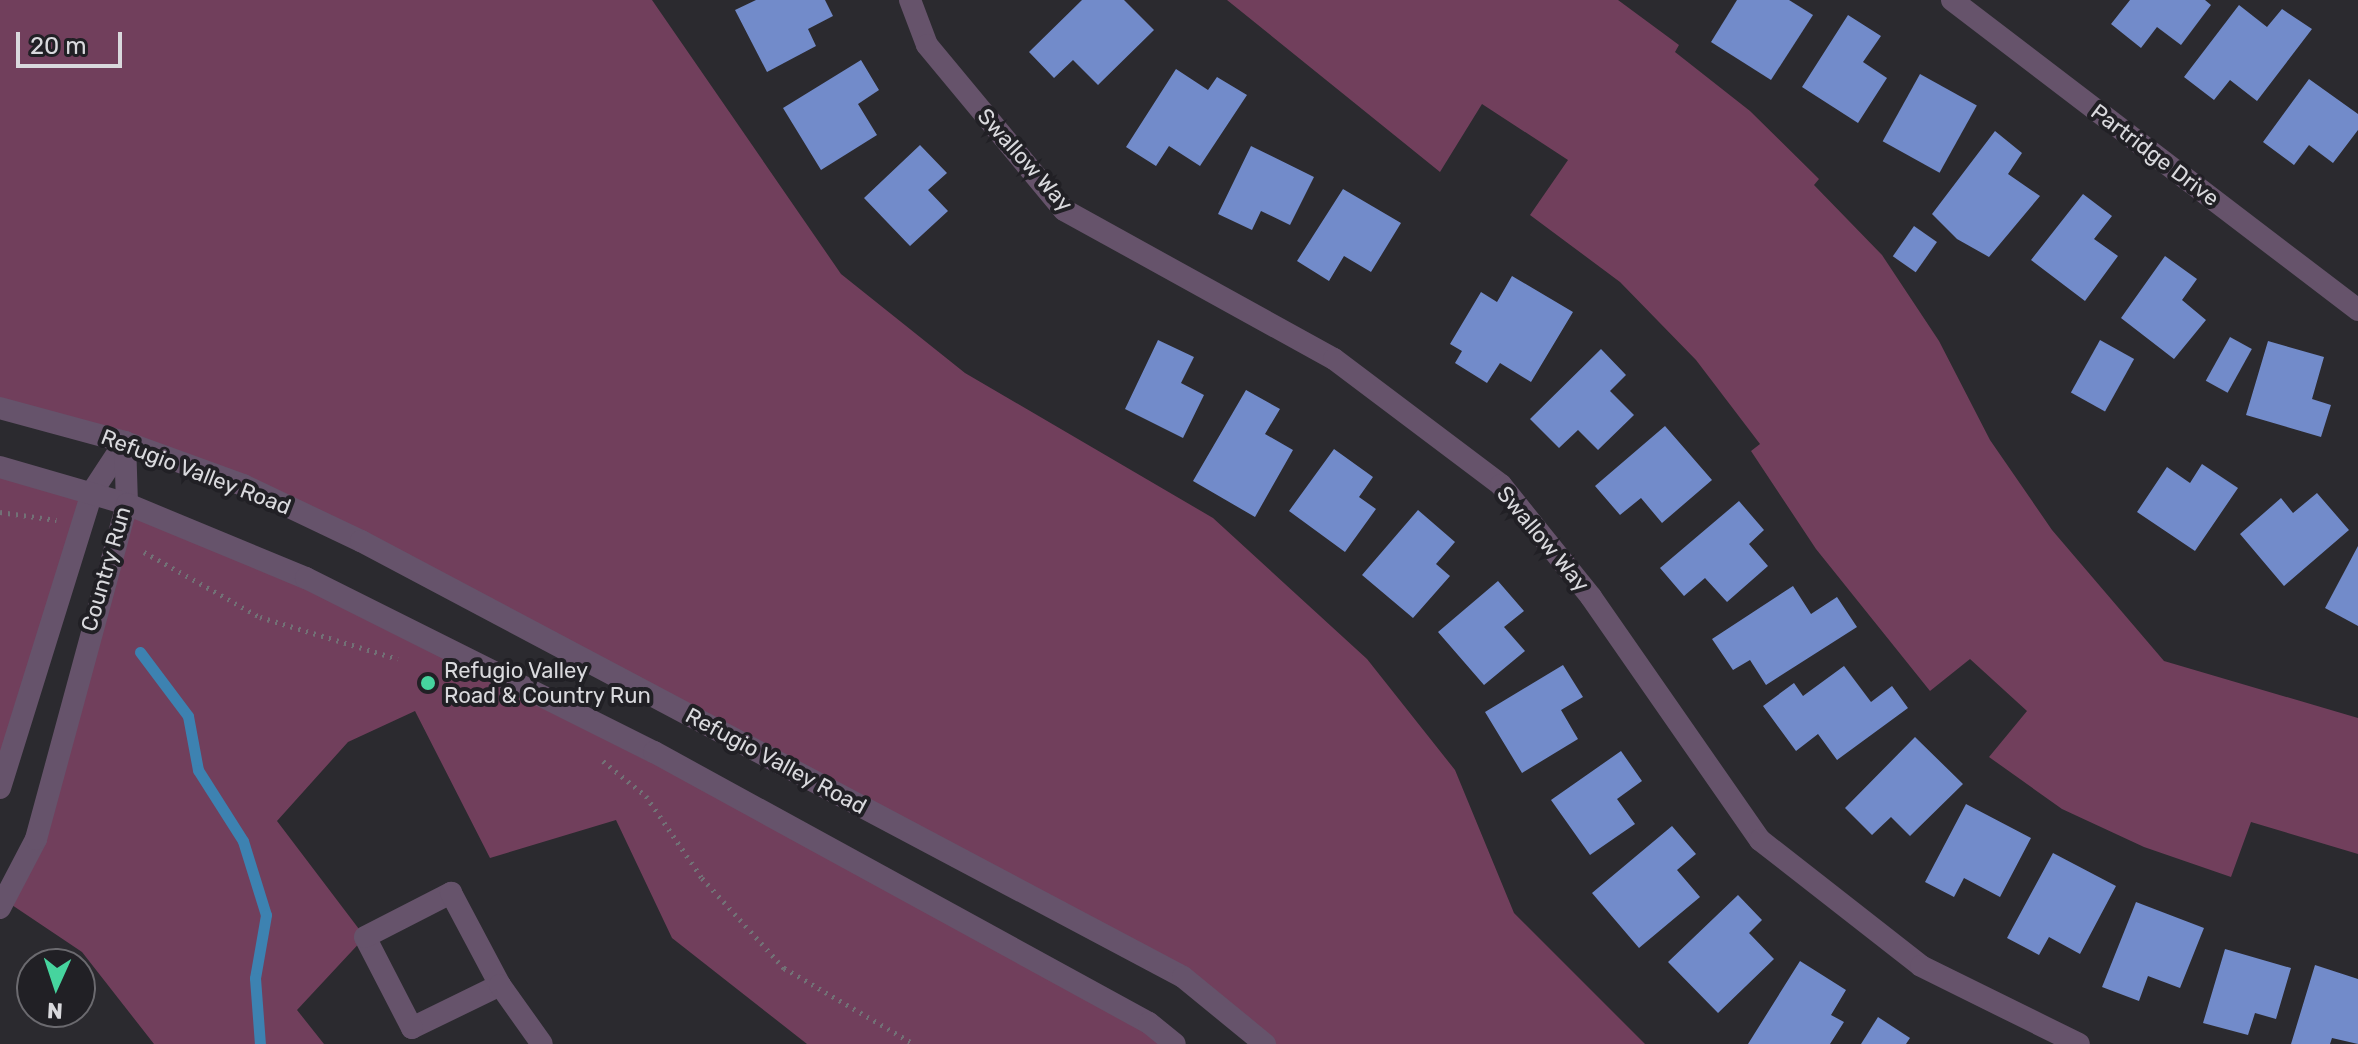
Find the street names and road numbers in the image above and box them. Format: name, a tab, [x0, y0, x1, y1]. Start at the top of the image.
street label: Partridge Drive	[2086, 98, 2224, 212]
street label: Swallow Way	[972, 103, 1078, 217]
street label: Refugio Valley Road	[97, 423, 295, 521]
street label: Swallow Way	[1491, 481, 1595, 597]
street label: Country Run	[76, 503, 136, 635]
street label: Refugio Valley Road	[681, 702, 871, 820]

